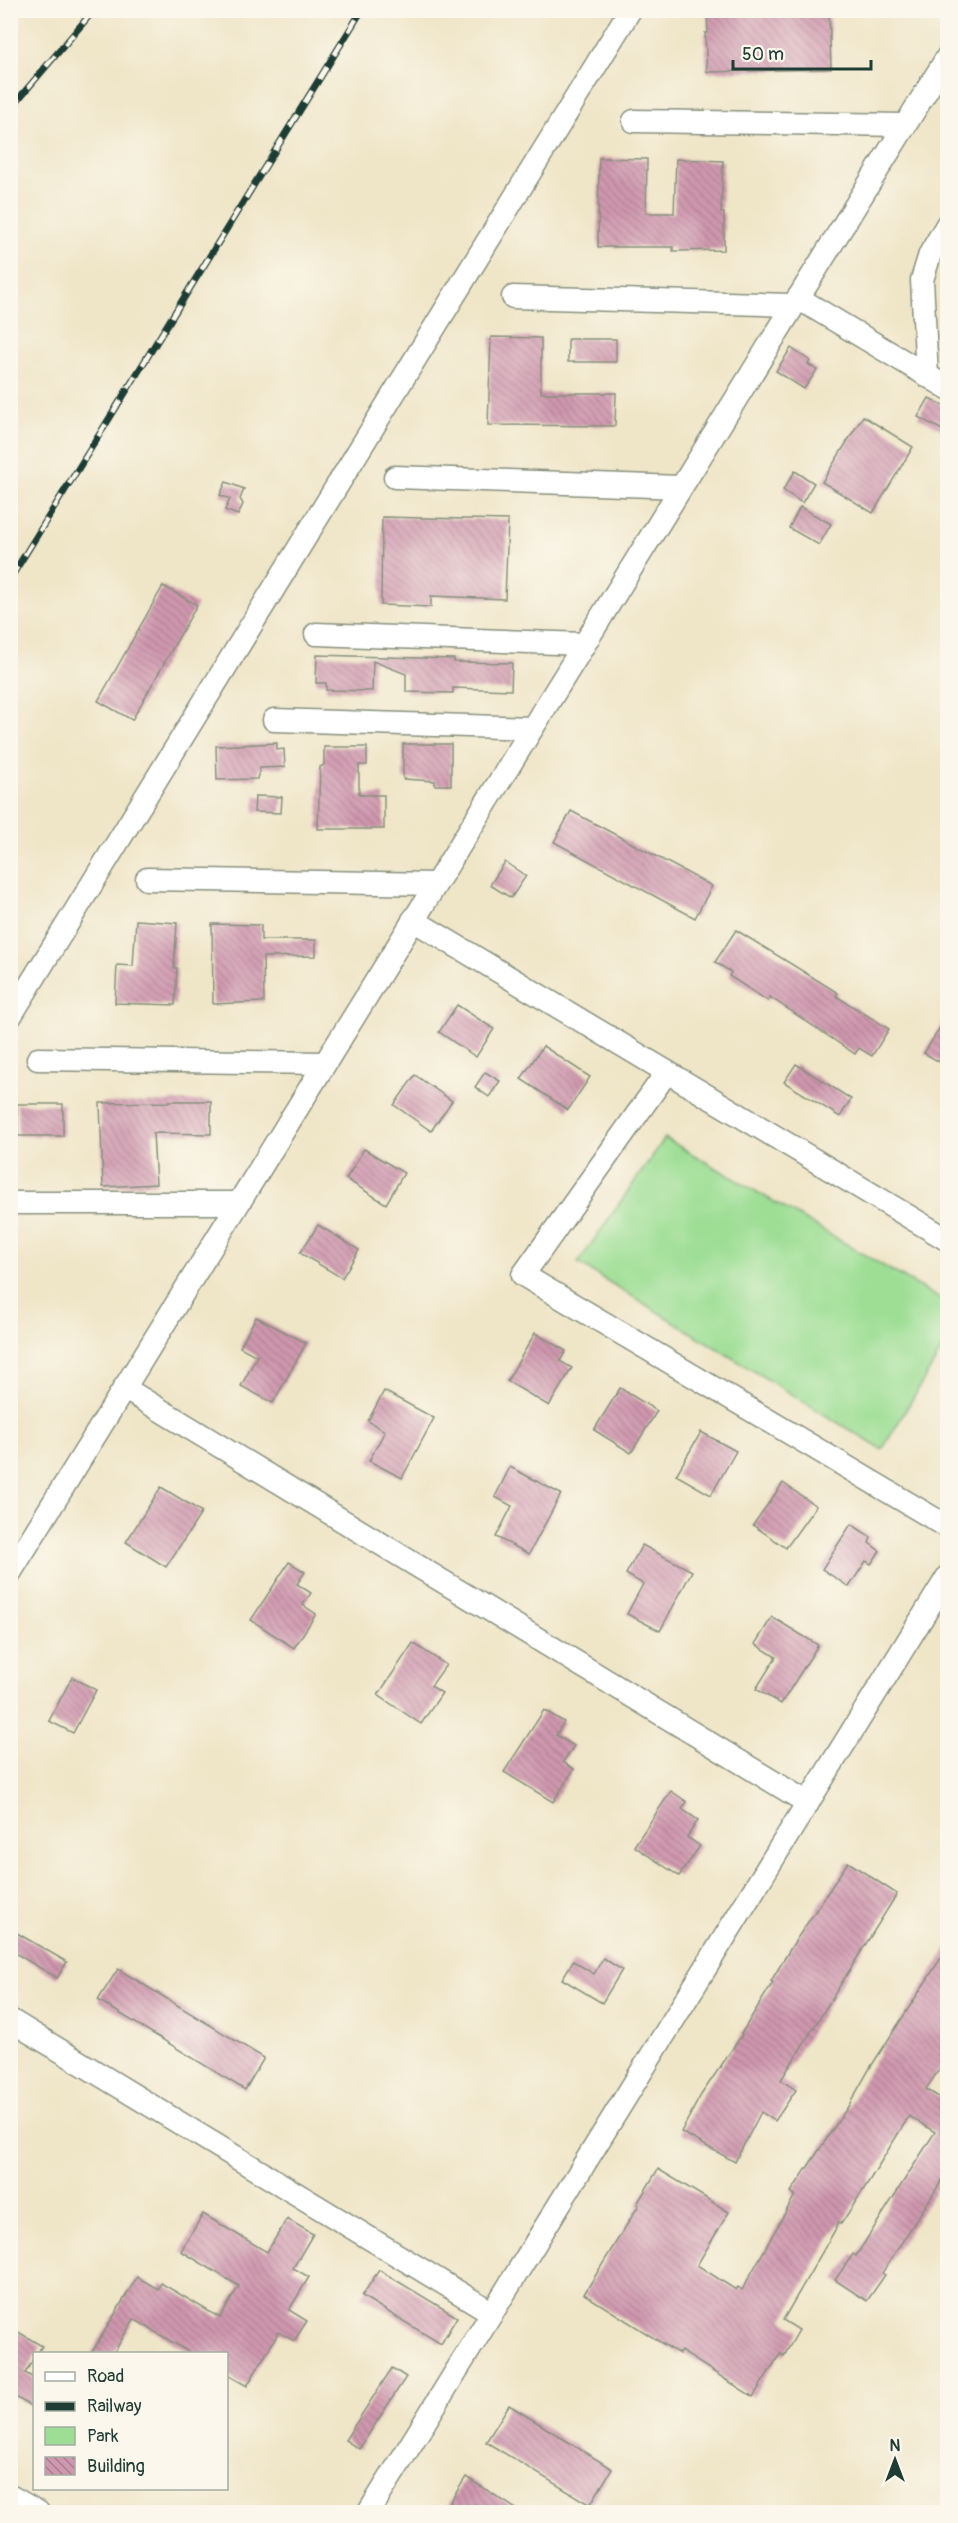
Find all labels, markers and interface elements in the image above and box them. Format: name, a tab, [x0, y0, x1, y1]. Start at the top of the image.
scale bar	[733, 33, 871, 71]
text: 50 m	[742, 43, 784, 66]
legend	[33, 2352, 228, 2490]
text: Road	[87, 2365, 124, 2388]
text: Railway	[87, 2395, 142, 2418]
text: Park	[87, 2425, 119, 2448]
north arrow	[865, 2430, 925, 2490]
text: N	[890, 2436, 901, 2456]
text: Building	[87, 2455, 145, 2478]

